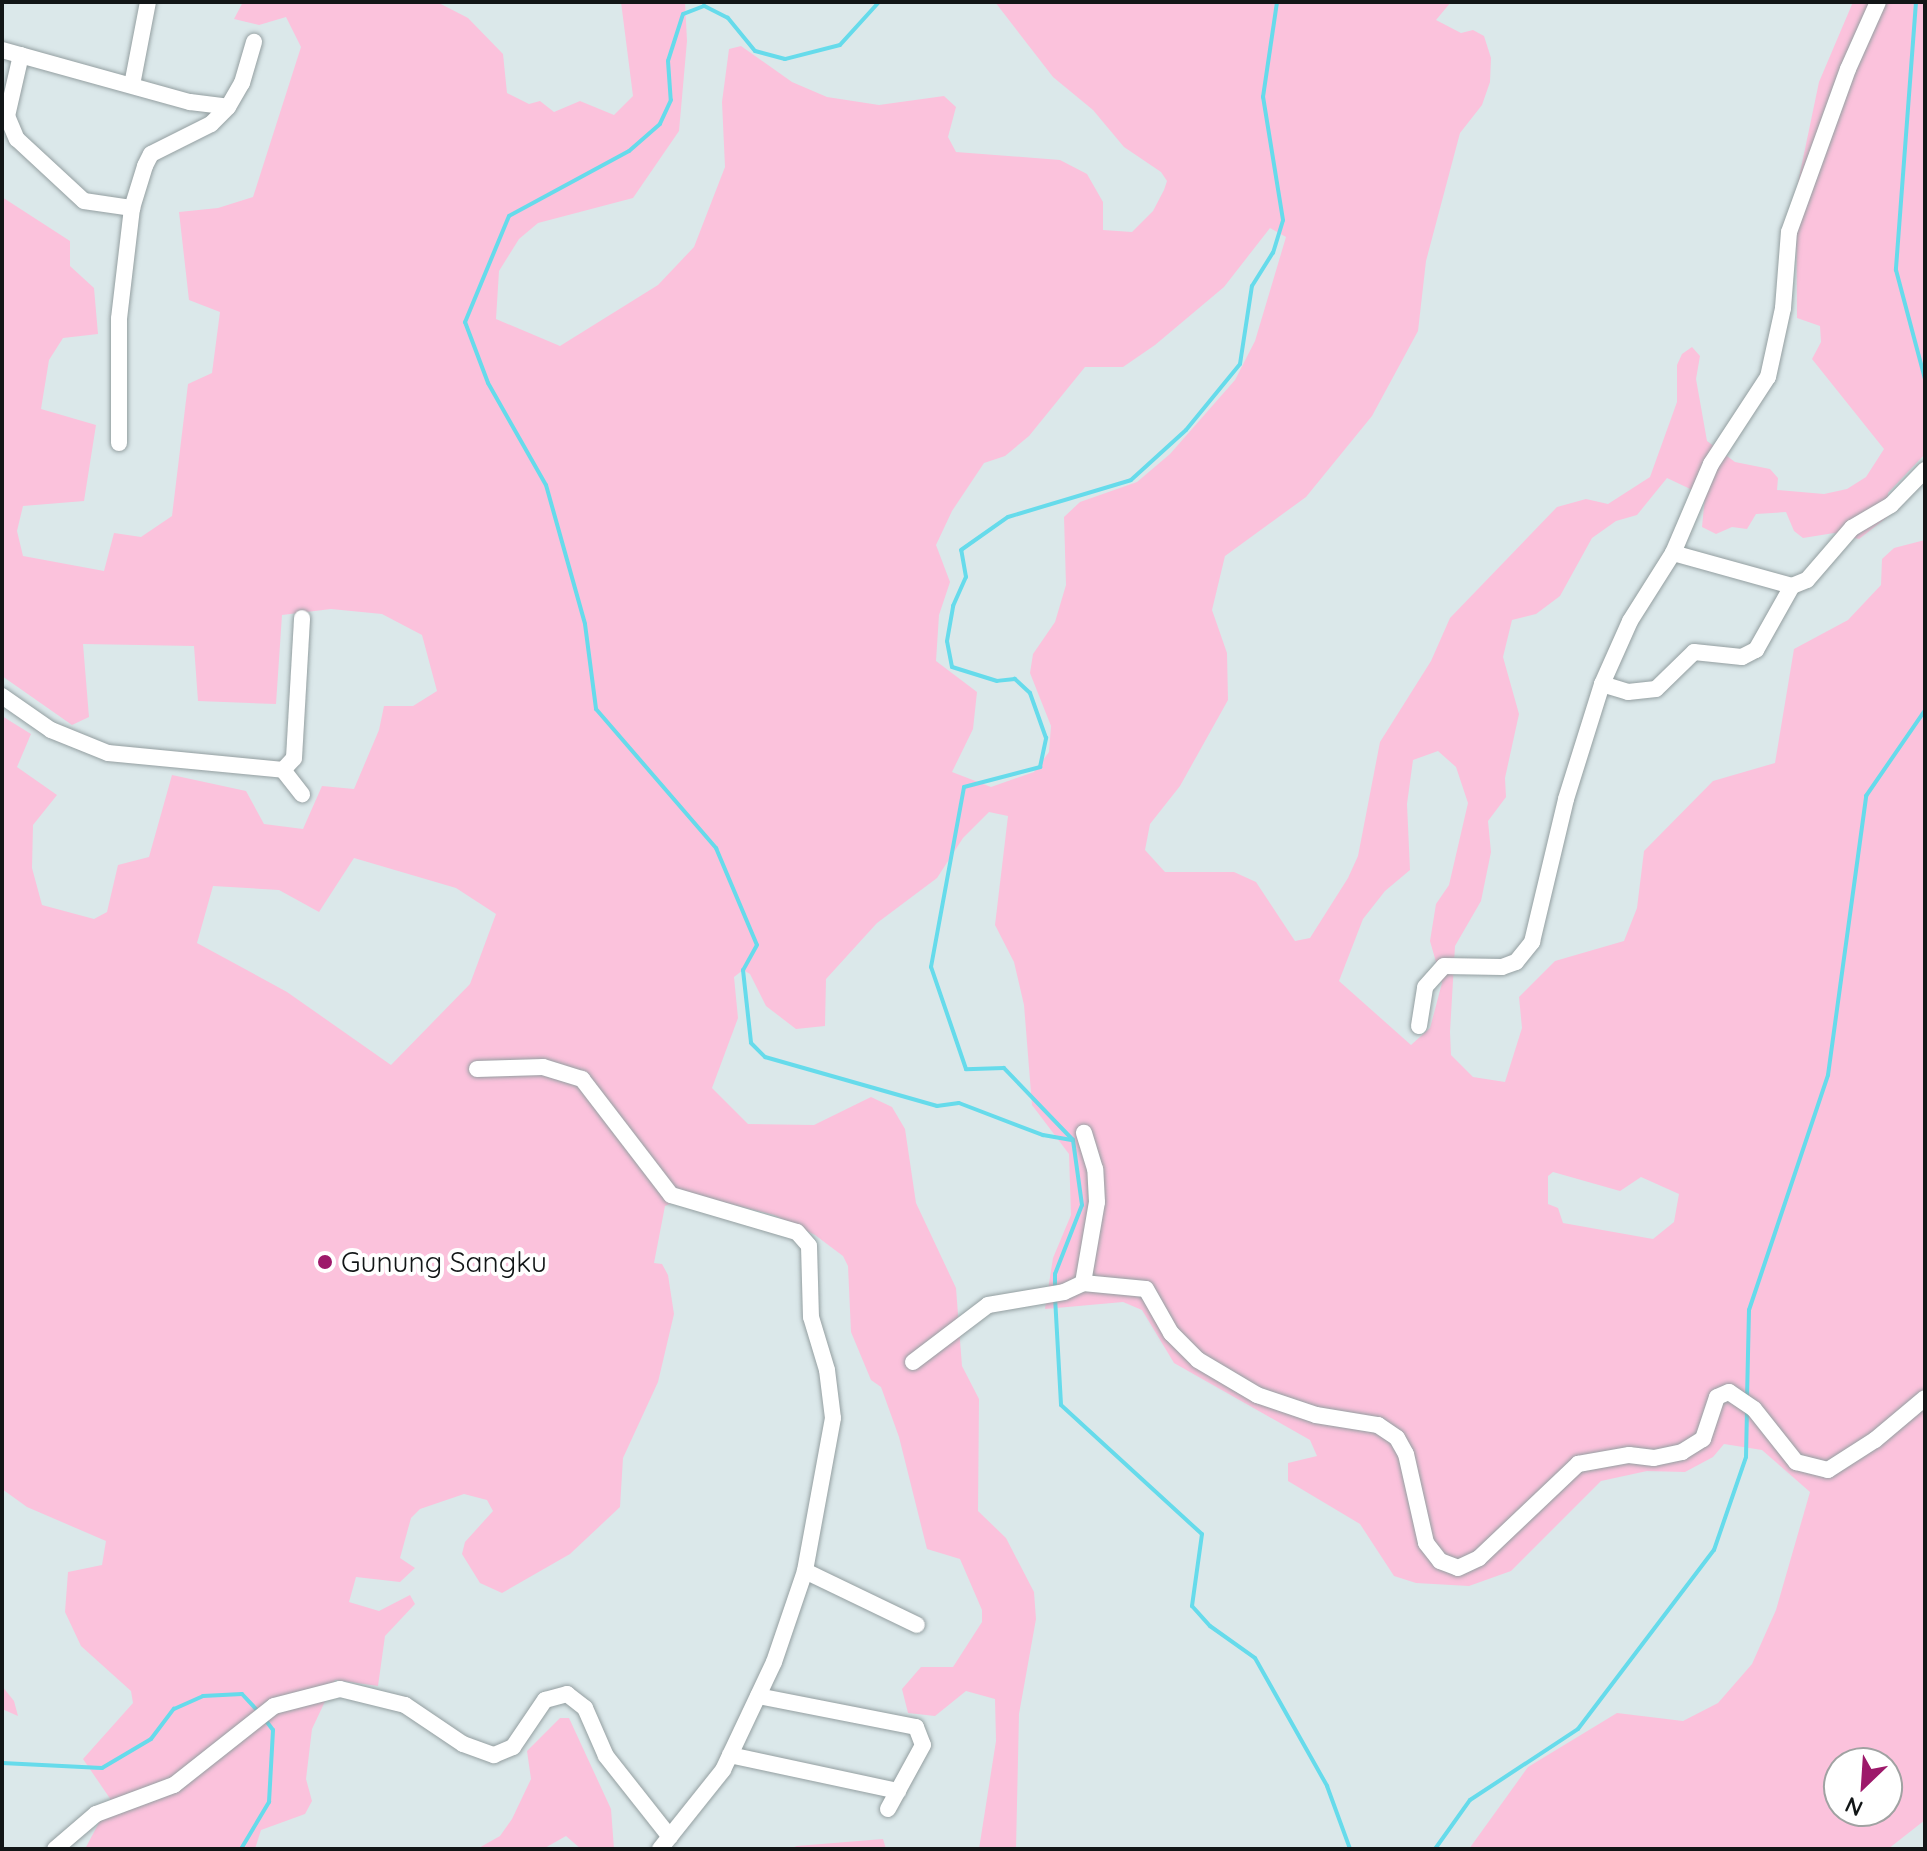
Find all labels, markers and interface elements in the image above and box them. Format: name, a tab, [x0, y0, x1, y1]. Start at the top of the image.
place label: Gunung Sangku	[341, 1245, 547, 1279]
marker: Gunung Sangku	[316, 1253, 334, 1271]
north arrow	[1823, 1747, 1903, 1827]
text: N	[1840, 1791, 1867, 1823]

